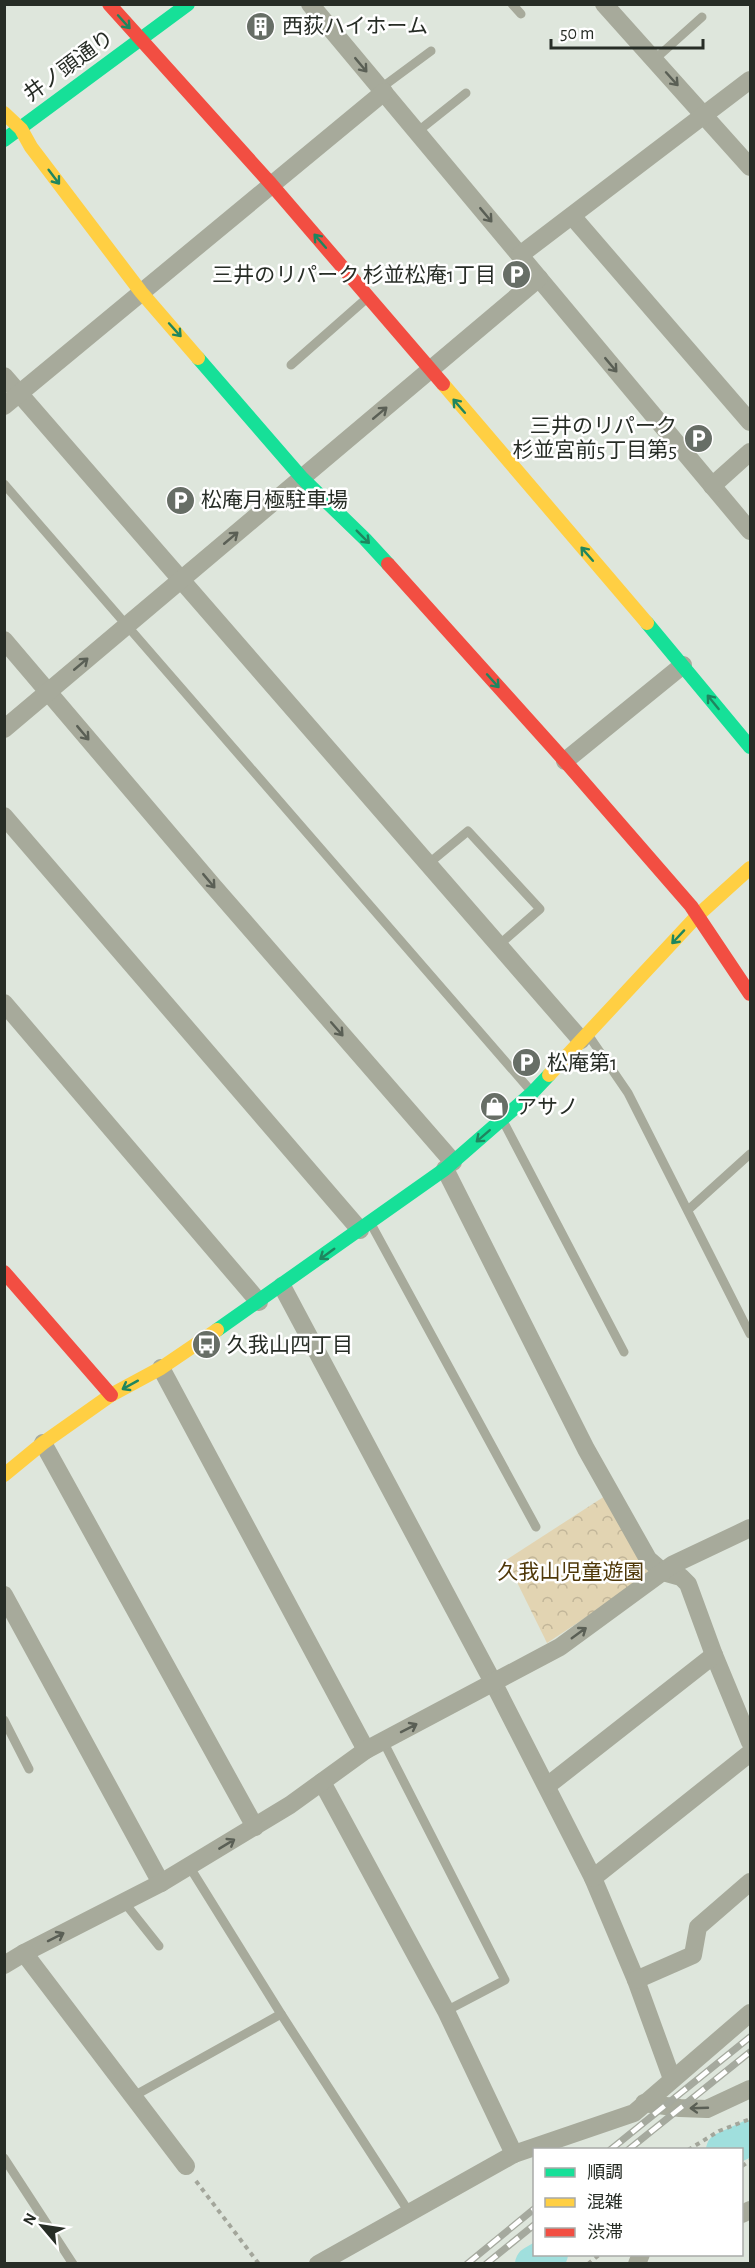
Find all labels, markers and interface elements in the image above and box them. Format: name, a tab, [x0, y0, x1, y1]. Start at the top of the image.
building icon: 西荻ハイホーム	[245, 10, 277, 42]
scale bar	[551, 12, 702, 50]
one-way arrow	[117, 14, 131, 29]
place label: 西荻ハイホーム	[282, 15, 428, 37]
text: 50 m	[560, 25, 594, 43]
street label: 井ノ頭通り	[20, 26, 118, 105]
one-way arrow	[355, 57, 368, 73]
one-way arrow	[665, 71, 679, 86]
one-way arrow	[48, 169, 60, 185]
one-way arrow	[479, 207, 493, 222]
one-way arrow	[313, 234, 327, 249]
parking icon: 三井のリパーク 杉並松庵1丁目	[501, 259, 533, 291]
place label: 三井のリパーク 杉並松庵1丁目	[212, 264, 496, 286]
one-way arrow	[168, 322, 182, 337]
one-way arrow	[604, 357, 618, 372]
one-way arrow	[452, 399, 466, 414]
one-way arrow	[372, 406, 388, 419]
place label: 三井のリパーク 杉並宮前5丁目第5	[512, 415, 677, 461]
parking icon: 三井のリパーク 杉並宮前5丁目第5	[682, 422, 714, 454]
parking icon: 松庵月極駐車場	[164, 484, 196, 516]
place label: 松庵月極駐車場	[201, 489, 348, 511]
one-way arrow	[355, 529, 370, 544]
one-way arrow	[222, 532, 238, 545]
one-way arrow	[580, 547, 594, 562]
one-way arrow	[73, 657, 89, 670]
one-way arrow	[486, 673, 500, 688]
one-way arrow	[707, 694, 720, 710]
one-way arrow	[77, 725, 90, 741]
one-way arrow	[203, 873, 216, 889]
one-way arrow	[671, 929, 685, 944]
one-way arrow	[330, 1021, 344, 1036]
parking icon: 松庵第1	[510, 1047, 542, 1079]
place label: 松庵第1	[547, 1052, 617, 1074]
shop icon: アサノ	[479, 1091, 511, 1123]
place label: アサノ	[516, 1097, 579, 1118]
one-way arrow	[476, 1129, 491, 1143]
one-way arrow	[320, 1247, 336, 1260]
bus stop icon: 久我山四丁目	[190, 1329, 222, 1361]
place label: 久我山四丁目	[227, 1334, 353, 1356]
one-way arrow	[122, 1379, 139, 1391]
park label: 久我山児童遊園	[498, 1561, 645, 1583]
one-way arrow	[570, 1627, 586, 1639]
one-way arrow	[399, 1721, 417, 1733]
one-way arrow	[218, 1838, 235, 1850]
one-way arrow	[46, 1930, 64, 1942]
one-way arrow	[690, 2102, 709, 2113]
legend	[533, 2148, 743, 2256]
text: 順調	[587, 2164, 623, 2182]
text: 混雑	[587, 2192, 623, 2212]
north arrow	[12, 2196, 72, 2256]
text: N	[20, 2210, 39, 2228]
text: 渋滞	[587, 2223, 623, 2242]

